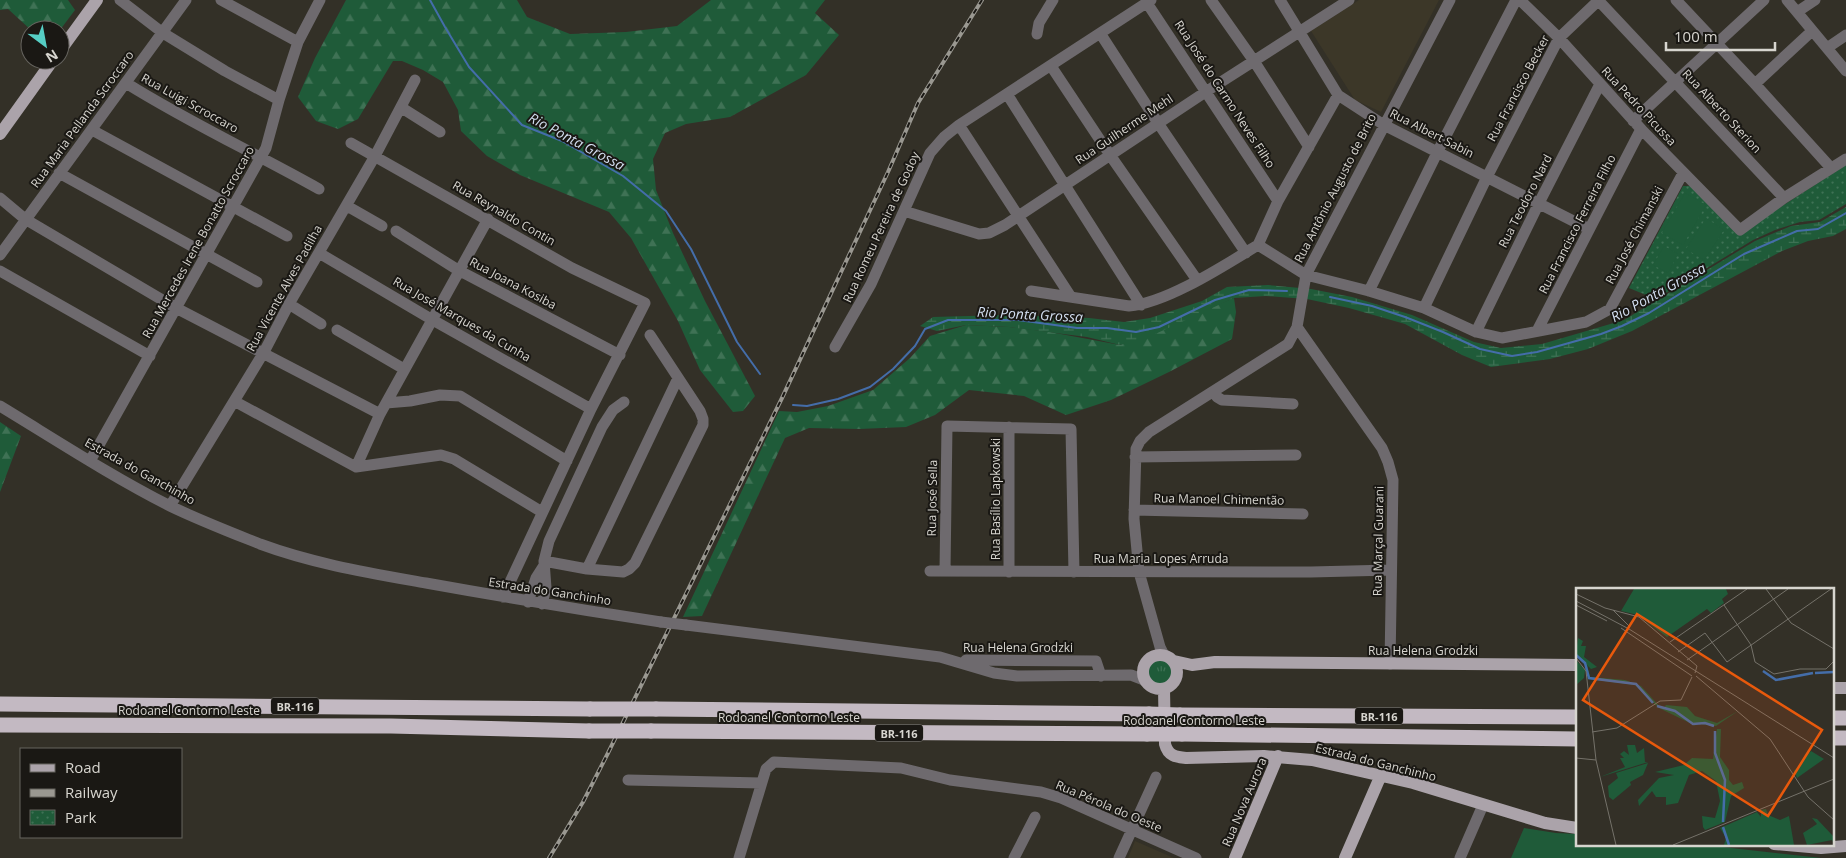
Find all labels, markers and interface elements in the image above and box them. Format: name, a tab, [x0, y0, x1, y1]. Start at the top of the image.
street label: Rua José do Carmo Neves Filho	[1171, 17, 1279, 171]
north arrow	[20, 20, 70, 70]
scale bar	[1666, 20, 1775, 52]
text: 100 m	[1674, 26, 1718, 46]
street label: Rua Francisco Becker	[1483, 32, 1553, 144]
text: N	[42, 45, 62, 68]
street label: Rua Maria Pellanda Scroccaro	[26, 47, 138, 191]
street label: Rua Pedro Picussa	[1598, 63, 1680, 149]
street label: Rua Alberto Sterion	[1679, 65, 1765, 157]
street label: Rua Luigi Scroccaro	[138, 69, 242, 137]
street label: Rua Guilherme Mehl	[1072, 90, 1176, 168]
street label: Rua Albert Sabin	[1387, 104, 1477, 162]
water label: Rio Ponta Grossa	[526, 108, 628, 174]
street label: Rua Antônio Augusto de Brito	[1290, 111, 1380, 265]
street label: Rua Mercedes Irene Bonatto Scroccaro	[138, 143, 258, 341]
street label: Rua Romeu Pereira de Godoy	[839, 148, 924, 305]
street label: Rua Teodoro Nard	[1494, 151, 1556, 251]
street label: Rua Francisco Ferreira Filho	[1534, 151, 1620, 297]
street label: Rua Reynaldo Contin	[449, 177, 559, 249]
street label: Rua José Chimanski	[1601, 183, 1667, 287]
street label: Rua Vicente Alves Padilha	[242, 222, 326, 354]
street label: Rua Joana Kosiba	[467, 253, 559, 313]
water label: Rio Ponta Grossa	[1607, 258, 1709, 326]
street label: Rua José Marques da Cunha	[390, 272, 534, 366]
water label: Rio Ponta Grossa	[977, 302, 1084, 326]
street label: Estrada do Ganchinho	[82, 434, 198, 508]
street label: Rua Basílio Lapkowski	[987, 438, 1004, 560]
street label: Rua José Sella	[923, 460, 941, 536]
street label: Rua Marçal Guarani	[1369, 486, 1387, 596]
street label: Rua Manoel Chimentão	[1153, 489, 1285, 509]
street label: Rua Maria Lopes Arruda	[1094, 550, 1228, 567]
street label: Estrada do Ganchinho	[487, 573, 613, 609]
inset map	[1576, 588, 1834, 846]
street label: Rua Helena Grodzki	[963, 639, 1073, 656]
street label: Rua Helena Grodzki	[1368, 642, 1478, 659]
road number: BR-116	[271, 698, 319, 714]
street label: Rodoanel Contorno Leste	[118, 702, 260, 719]
road number: BR-116	[1355, 708, 1403, 724]
street label: Rodoanel Contorno Leste	[718, 709, 860, 726]
street label: Rodoanel Contorno Leste	[1123, 712, 1265, 729]
road number: BR-116	[875, 724, 923, 741]
street label: Estrada do Ganchinho	[1314, 739, 1438, 785]
legend	[20, 748, 182, 838]
street label: Rua Nova Aurora	[1218, 755, 1270, 849]
text: Road	[65, 757, 101, 777]
street label: Rua Pérola do Oeste	[1053, 776, 1165, 836]
text: Railway	[65, 782, 118, 802]
text: Park	[65, 807, 96, 827]

